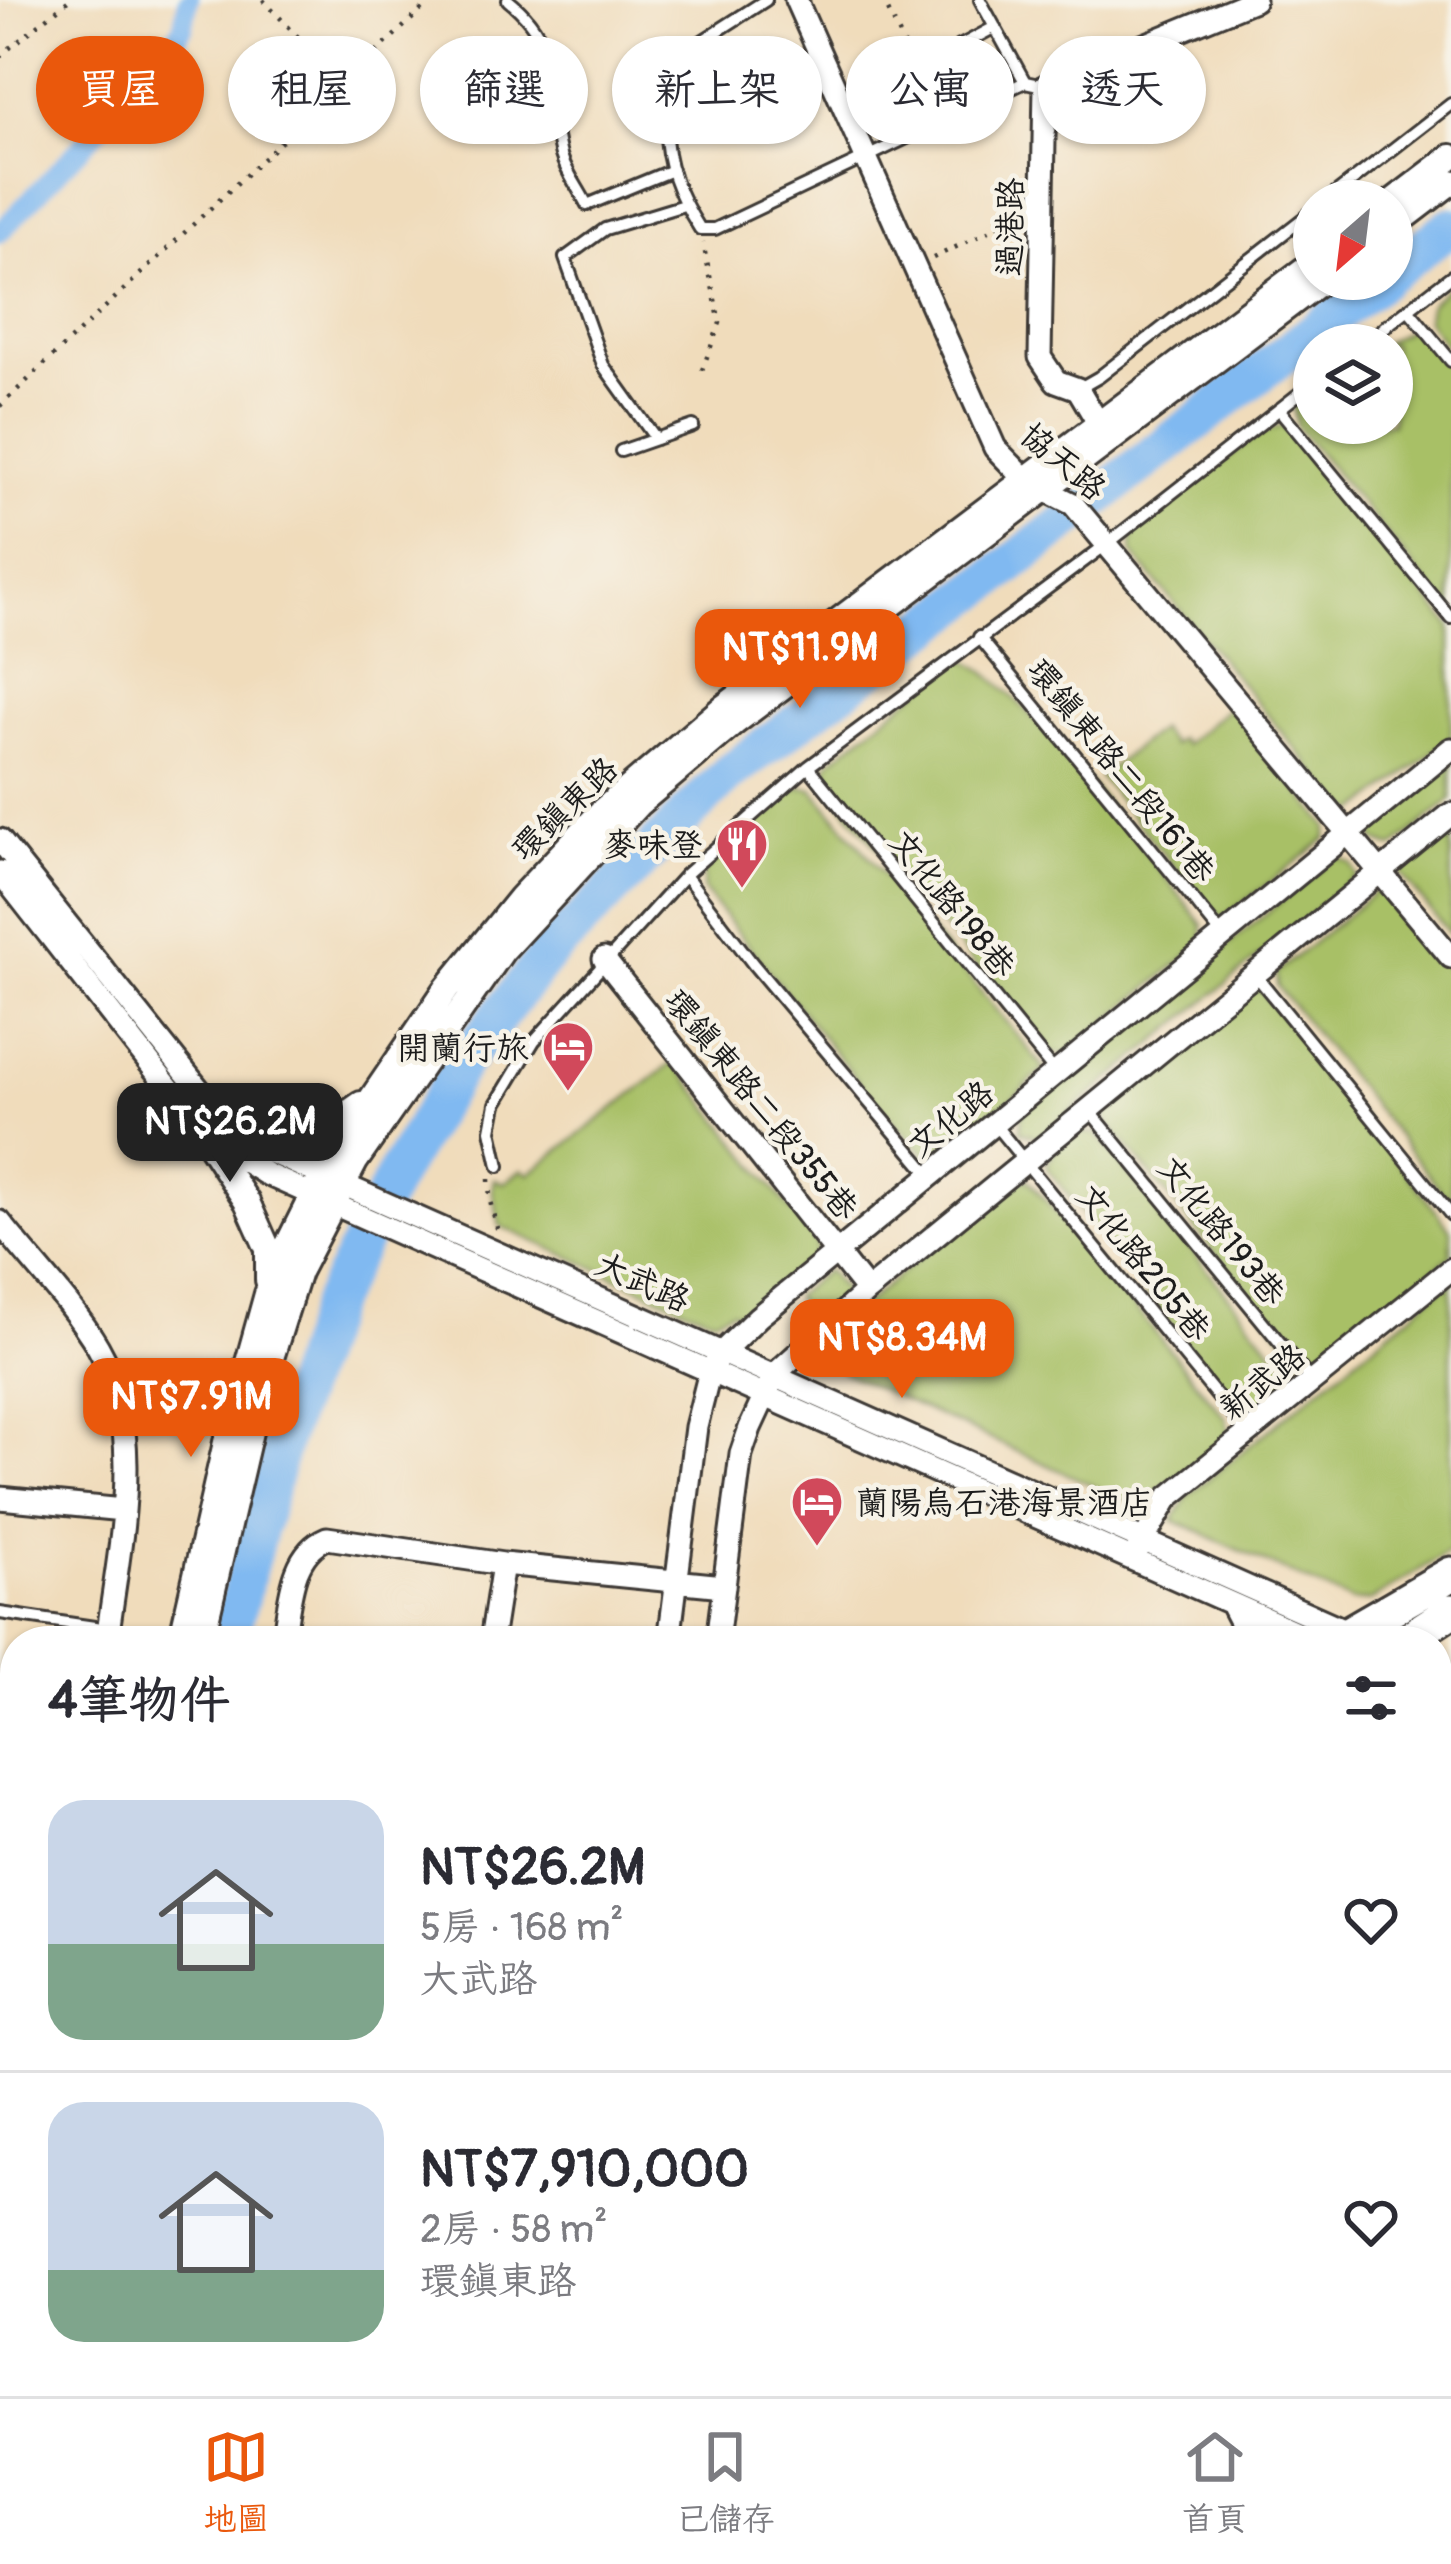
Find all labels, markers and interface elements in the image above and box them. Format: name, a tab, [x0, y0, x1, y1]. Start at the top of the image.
chip: 買屋	[36, 36, 204, 144]
chip: 租屋	[228, 36, 396, 144]
chip: 篩選	[420, 36, 588, 144]
chip: 新上架	[612, 36, 822, 144]
chip: 公寓	[846, 36, 1014, 144]
chip: 透天	[1038, 36, 1206, 144]
street label: 過港路	[989, 177, 1032, 277]
north arrow	[1293, 180, 1413, 300]
map controls	[1293, 180, 1413, 444]
button: layers	[1293, 324, 1413, 444]
street label: 協天路	[1012, 415, 1114, 510]
pin: NT$11.9M	[676, 609, 924, 711]
text: NT$11.9M	[722, 623, 878, 672]
street label: 環鎮東路二段161巷	[1018, 651, 1224, 891]
street label: 環鎮東路	[503, 748, 627, 870]
restaurant icon: 麥味登	[714, 816, 770, 890]
street label: 文化路198巷	[880, 822, 1024, 986]
place label: 麥味登	[604, 825, 703, 866]
street label: 環鎮東路二段355巷	[655, 981, 867, 1229]
hotel icon: 開蘭行旅	[540, 1019, 596, 1093]
place label: 開蘭行旅	[397, 1028, 529, 1069]
street label: 文化路	[900, 1072, 1002, 1166]
pin: NT$26.2M	[106, 1083, 354, 1185]
text: NT$26.2M	[144, 1097, 316, 1146]
street label: 文化路193巷	[1148, 1148, 1294, 1314]
street label: 文化路205巷	[1067, 1176, 1219, 1350]
street label: 大武路	[589, 1244, 696, 1321]
pin: NT$8.34M	[778, 1299, 1026, 1401]
text: NT$8.34M	[817, 1313, 987, 1362]
street label: 新武路	[1212, 1335, 1314, 1429]
pin: NT$7.91M	[67, 1358, 315, 1460]
text: NT$7.91M	[110, 1372, 272, 1421]
hotel icon: 蘭陽烏石港海景酒店	[789, 1474, 845, 1548]
place label: 蘭陽烏石港海景酒店	[856, 1483, 1153, 1524]
icon: filters	[1338, 1665, 1404, 1731]
text: 4筆物件	[48, 1669, 231, 1733]
text: NT$26.2M	[420, 1836, 645, 1900]
icon: home	[144, 1848, 288, 1992]
icon: heart	[1338, 1887, 1404, 1953]
text: 5房 · 168 m²	[420, 1903, 624, 1952]
text: 大武路	[420, 1955, 537, 2004]
text: NT$7,910,000	[420, 2138, 749, 2202]
icon: home	[144, 2150, 288, 2294]
icon: heart	[1338, 2189, 1404, 2255]
text: 2房 · 58 m²	[420, 2205, 608, 2254]
text: 環鎮東路	[420, 2257, 576, 2306]
tab: 地圖	[203, 2424, 269, 2540]
tab: 已儲存	[676, 2424, 775, 2540]
tab: 首頁	[1182, 2424, 1248, 2540]

